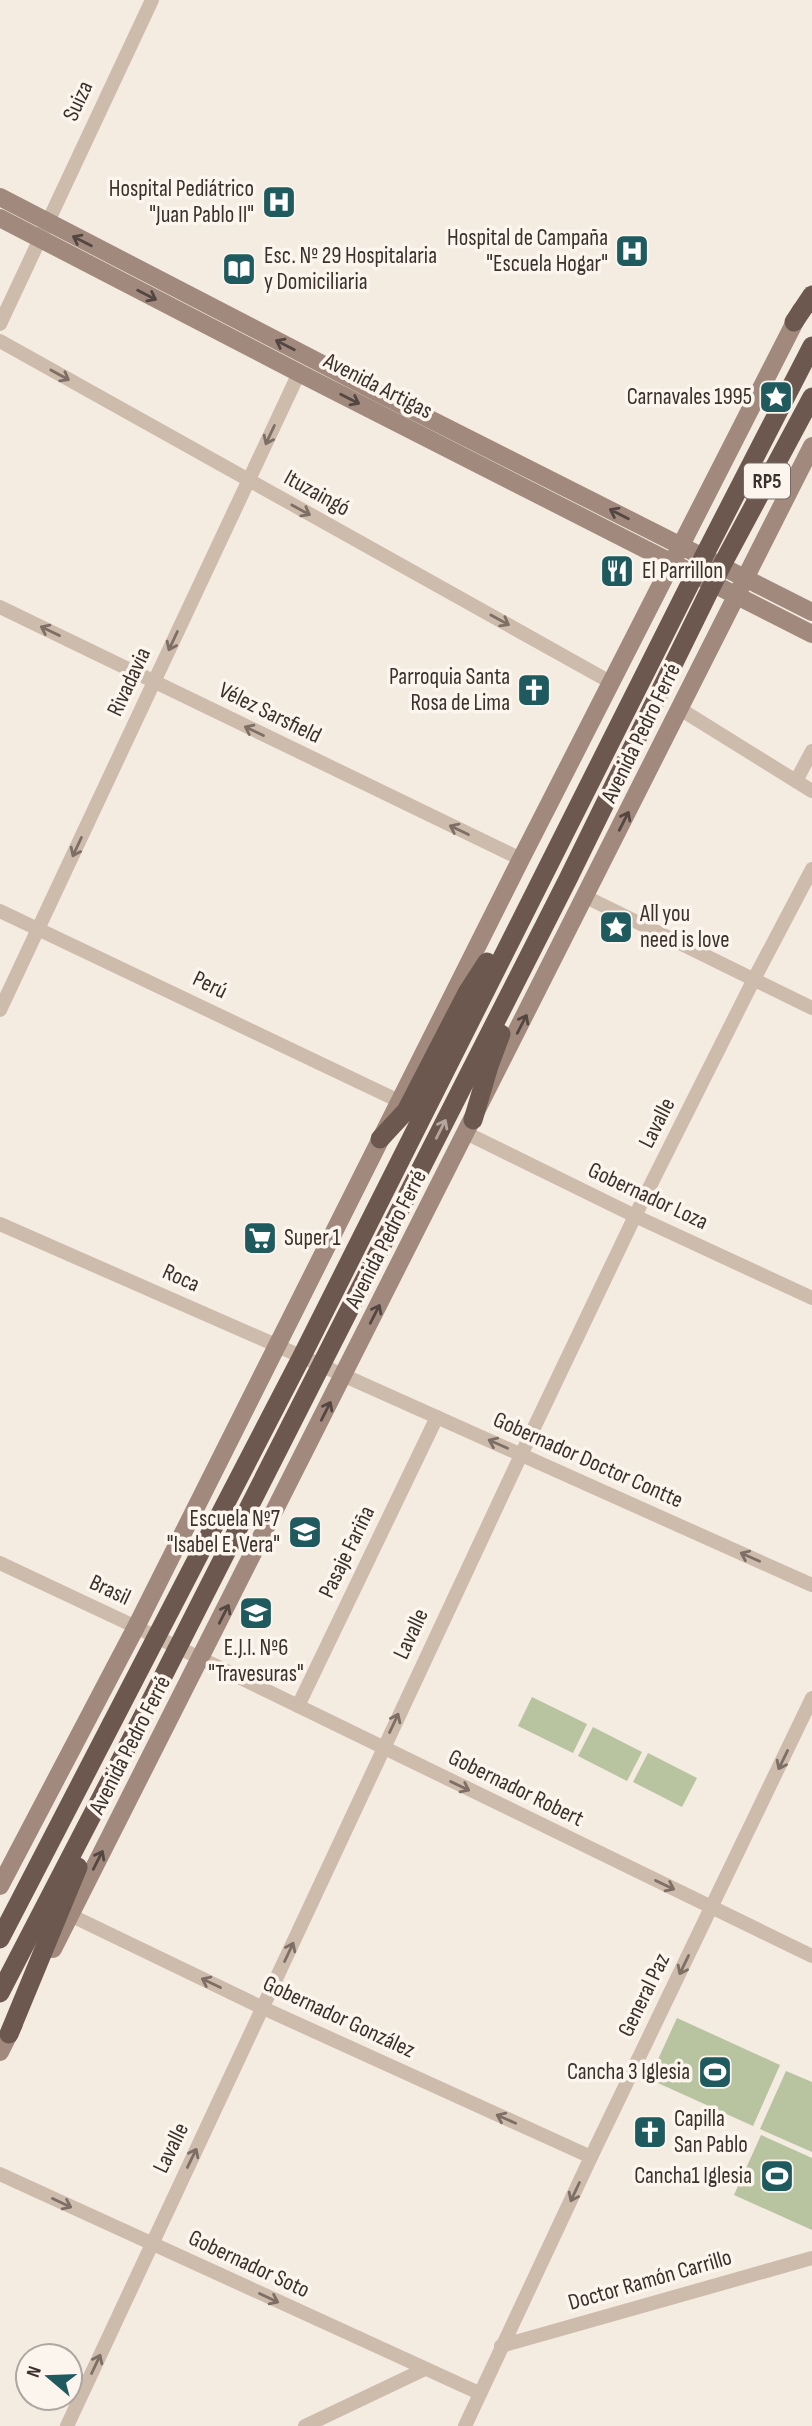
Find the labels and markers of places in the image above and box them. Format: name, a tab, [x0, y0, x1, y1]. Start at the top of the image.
place label: Hospital Pediátrico "Juan Pablo II"	[109, 175, 254, 229]
hospital icon: Hospital Pediátrico "Juan Pablo II"	[260, 183, 298, 221]
place label: Hospital de Campaña "Escuela Hogar"	[447, 224, 608, 278]
hospital icon: Hospital de Campaña "Escuela Hogar"	[613, 232, 651, 270]
place label: Esc. Nº 29 Hospitalaria y Domiciliaria	[264, 242, 437, 296]
library icon: Esc. Nº 29 Hospitalaria y Domiciliaria	[220, 250, 258, 288]
place icon: Carnavales 1995	[757, 378, 795, 416]
place label: Carnavales 1995	[627, 383, 752, 411]
restaurant icon: El Parrillon	[598, 552, 636, 590]
place label: El Parrillon	[642, 557, 723, 585]
place label: Parroquia Santa Rosa de Lima	[389, 663, 510, 717]
church icon: Parroquia Santa Rosa de Lima	[515, 671, 553, 709]
place label: All you need is love	[639, 900, 729, 954]
place icon: All you need is love	[597, 908, 635, 946]
supermarket icon: Super 1	[241, 1219, 279, 1257]
place label: Super 1	[284, 1224, 341, 1252]
place label: Escuela Nº7 "Isabel E. Vera"	[167, 1505, 280, 1559]
school or university icon: Escuela Nº7 "Isabel E. Vera"	[286, 1513, 324, 1551]
school or university icon: E.J.I. Nº6 "Travesuras"	[237, 1594, 275, 1632]
place label: E.J.I. Nº6 "Travesuras"	[208, 1634, 304, 1688]
sports icon: Cancha 3 Iglesia	[696, 2053, 734, 2091]
place label: Cancha 3 Iglesia	[567, 2058, 690, 2086]
place label: Capilla San Pablo	[674, 2105, 748, 2159]
church icon: Capilla San Pablo	[631, 2113, 669, 2151]
sports icon: Cancha1 Iglesia	[758, 2157, 796, 2195]
place label: Cancha1 Iglesia	[634, 2162, 752, 2190]

